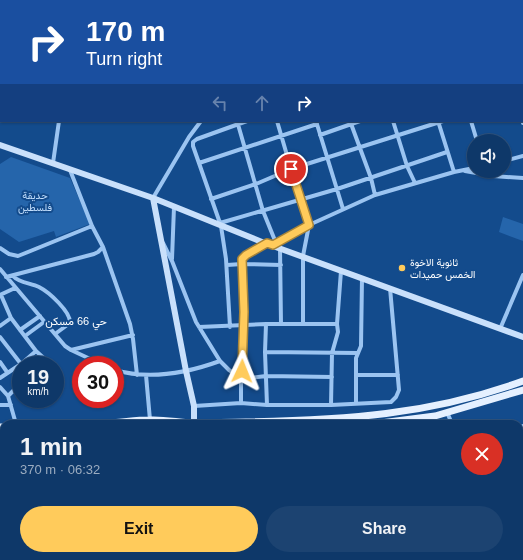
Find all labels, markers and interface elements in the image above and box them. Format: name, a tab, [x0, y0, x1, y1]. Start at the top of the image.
icon: right	[20, 16, 72, 68]
text: 170 m	[86, 16, 165, 47]
text: Turn right	[86, 49, 162, 69]
icon: left	[209, 92, 231, 114]
icon: ahead	[251, 92, 273, 114]
icon: right	[293, 92, 315, 114]
map controls	[467, 134, 511, 178]
button: sound	[467, 134, 511, 178]
pin	[274, 152, 308, 186]
icon: arrive	[280, 158, 302, 180]
park label: حديقة فلسطين	[18, 190, 52, 214]
place label: ثانوية الاخوة الخمس حميدات	[410, 257, 475, 281]
marker: ثانوية الاخوة الخمس حميدات	[397, 263, 407, 273]
district label: حي 66 مسكن	[45, 315, 107, 331]
position arrow	[221, 350, 263, 392]
speed limit sign: 30	[72, 356, 124, 408]
text: 19	[27, 366, 49, 388]
text: km/h	[27, 386, 49, 397]
text: 1 min	[20, 433, 83, 460]
button: close	[461, 433, 503, 475]
text: 370 m · 06:32	[20, 462, 100, 477]
button: Exit	[20, 506, 258, 552]
button: Share	[266, 506, 503, 552]

